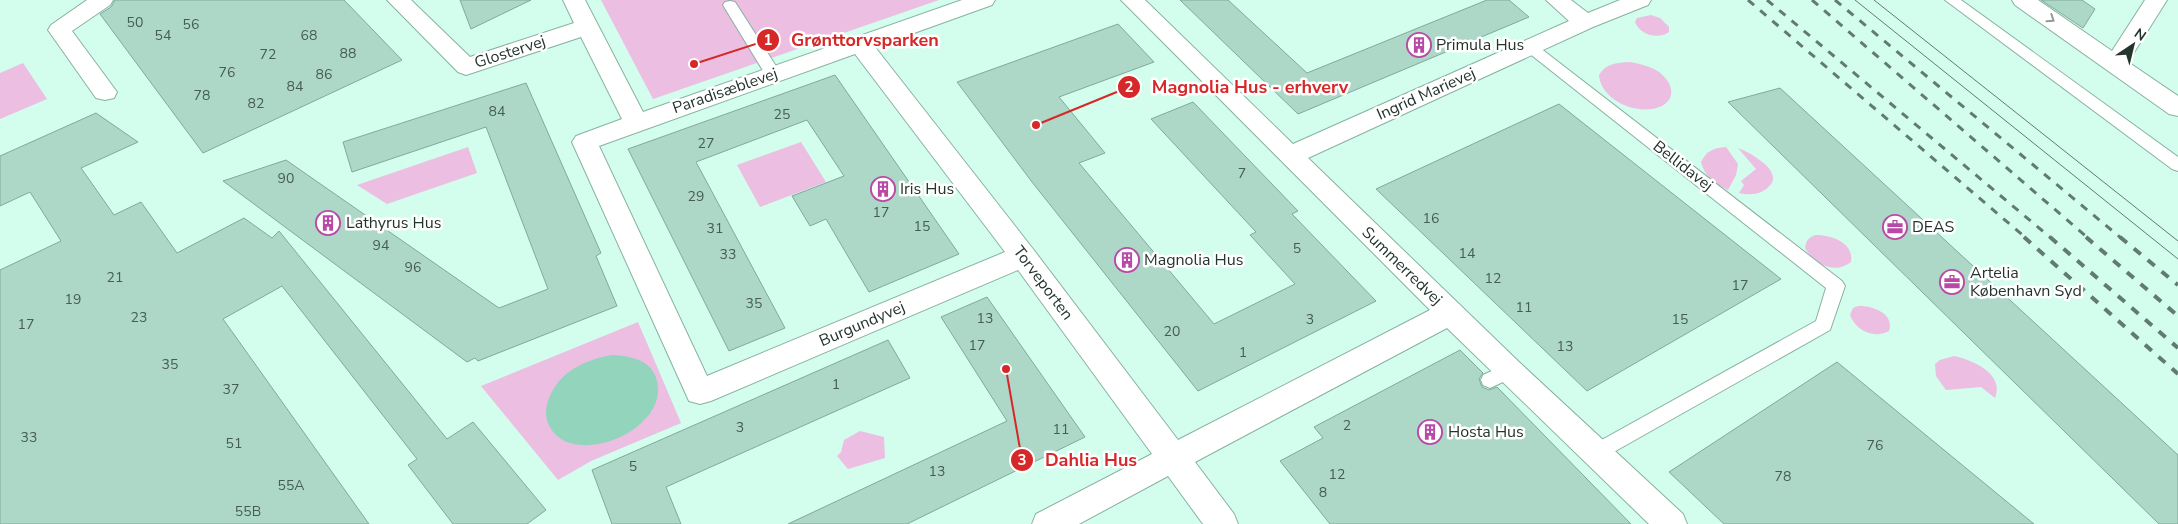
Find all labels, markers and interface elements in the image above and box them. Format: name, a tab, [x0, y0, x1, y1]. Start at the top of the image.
house number: 50	[127, 13, 143, 32]
one-way arrow	[2046, 13, 2055, 22]
house number: 56	[183, 15, 199, 34]
north arrow	[2108, 20, 2158, 70]
callout: Grønttorvsparken	[756, 23, 949, 56]
text: N	[2130, 24, 2150, 46]
house number: 54	[155, 26, 171, 45]
house number: 68	[301, 26, 317, 45]
text: Grønttorvsparken	[791, 28, 939, 52]
street label: Glostervej	[472, 30, 548, 74]
text: 1	[763, 30, 773, 50]
building icon: Primula Hus	[1406, 32, 1432, 58]
place label: Primula Hus	[1436, 34, 1524, 56]
house number: 88	[340, 44, 356, 63]
house number: 72	[260, 45, 276, 64]
street label: Ingrid Marievej	[1373, 62, 1479, 126]
house number: 76	[219, 63, 235, 82]
street label: Paradisæblevej	[670, 63, 780, 119]
house number: 86	[316, 65, 332, 84]
callout: Magnolia Hus - erhverv	[1117, 70, 1358, 103]
text: Magnolia Hus - erhverv	[1152, 75, 1349, 99]
house number: 84	[287, 77, 303, 96]
text: 2	[1124, 77, 1134, 97]
house number: 78	[194, 86, 210, 105]
house number: 82	[248, 94, 264, 113]
house number: 84	[489, 102, 505, 121]
house number: 25	[774, 105, 790, 124]
house number: 27	[698, 134, 714, 153]
street label: Bellidavej	[1648, 136, 1718, 196]
house number: 7	[1238, 164, 1246, 183]
house number: 90	[278, 169, 294, 188]
building icon: Iris Hus	[870, 176, 896, 202]
place label: Iris Hus	[900, 178, 954, 200]
house number: 29	[688, 187, 704, 206]
house number: 17	[873, 203, 889, 222]
house number: 16	[1423, 209, 1439, 228]
building icon: Lathyrus Hus	[315, 210, 341, 236]
place label: Lathyrus Hus	[346, 212, 441, 234]
office icon: DEAS	[1882, 214, 1908, 240]
place label: DEAS	[1912, 216, 1955, 238]
house number: 15	[914, 217, 930, 236]
house number: 31	[707, 219, 723, 238]
street label: Summerredvej	[1357, 222, 1447, 310]
house number: 94	[373, 236, 389, 255]
house number: 5	[1293, 239, 1301, 258]
street label: Torveporten	[1008, 241, 1078, 325]
house number: 14	[1459, 244, 1475, 263]
house number: 33	[720, 245, 736, 264]
building icon: Magnolia Hus	[1114, 247, 1140, 273]
place label: Magnolia Hus	[1144, 249, 1243, 271]
house number: 96	[405, 258, 421, 277]
place label: Artelia København Syd	[1970, 262, 2082, 302]
house number: 21	[107, 268, 123, 287]
house number: 12	[1485, 269, 1501, 288]
office icon: Artelia København Syd	[1939, 269, 1965, 295]
house number: 17	[1732, 276, 1748, 295]
house number: 19	[65, 290, 81, 309]
house number: 35	[746, 294, 762, 313]
street label: Burgundyvej	[816, 296, 908, 352]
house number: 11	[1516, 298, 1532, 317]
house number: 23	[131, 308, 147, 327]
house number: 13	[977, 309, 993, 328]
house number: 3	[1306, 310, 1314, 329]
house number: 15	[1672, 310, 1688, 329]
house number: 17	[18, 315, 34, 334]
house number: 20	[1164, 322, 1180, 341]
house number: 17	[969, 336, 985, 355]
house number: 13	[1557, 337, 1573, 356]
house number: 1	[1239, 343, 1247, 362]
house number: 35	[162, 355, 178, 374]
house number: 1	[832, 375, 840, 394]
house number: 37	[223, 380, 239, 399]
house number: 2	[1343, 416, 1351, 435]
house number: 3	[736, 418, 744, 437]
building icon: Hosta Hus	[1417, 419, 1443, 445]
house number: 11	[1053, 420, 1069, 439]
place label: Hosta Hus	[1448, 421, 1524, 443]
house number: 33	[21, 428, 37, 447]
house number: 51	[226, 434, 242, 453]
house number: 76	[1867, 436, 1883, 455]
callout: Dahlia Hus	[1010, 443, 1147, 476]
text: Dahlia Hus	[1045, 448, 1137, 472]
text: 3	[1017, 450, 1027, 470]
house number: 5	[629, 457, 637, 476]
house number: 13	[929, 462, 945, 481]
house number: 12	[1329, 465, 1345, 484]
house number: 78	[1775, 467, 1791, 486]
house number: 55A	[277, 476, 305, 495]
house number: 8	[1319, 483, 1327, 502]
house number: 55B	[235, 502, 261, 521]

